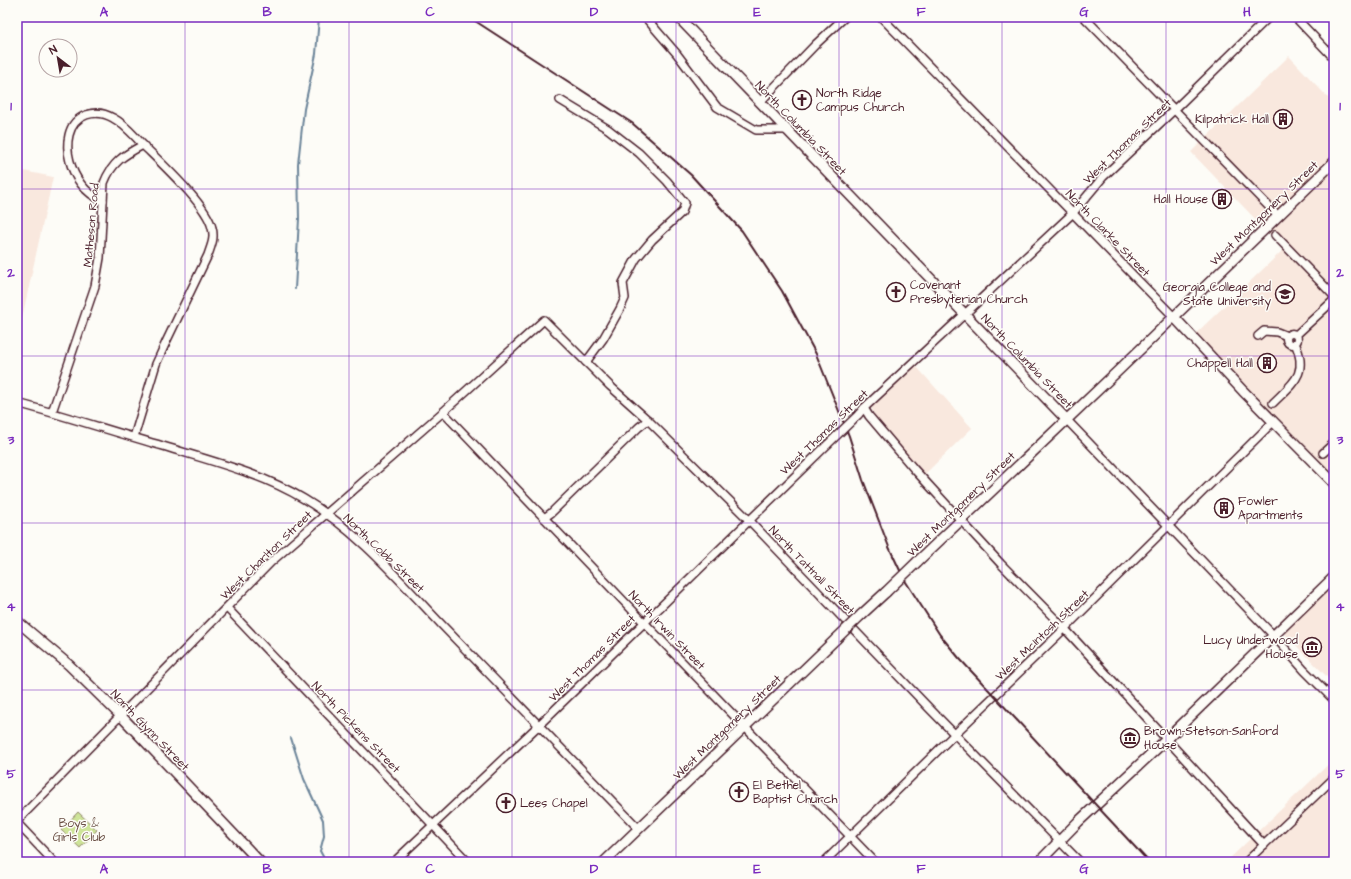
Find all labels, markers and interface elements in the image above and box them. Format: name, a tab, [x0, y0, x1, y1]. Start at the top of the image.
text: A	[100, 3, 109, 21]
text: B	[262, 3, 272, 21]
text: C	[425, 3, 435, 21]
text: D	[590, 3, 599, 21]
text: E	[753, 3, 761, 21]
text: F	[916, 3, 926, 21]
text: G	[1079, 3, 1089, 21]
text: H	[1243, 3, 1251, 21]
north arrow	[38, 38, 78, 78]
text: N	[46, 42, 60, 58]
street label: North Columbia Street	[751, 77, 850, 180]
place label: North Ridge Campus Church	[816, 85, 904, 116]
church icon: North Ridge Campus Church	[791, 89, 813, 111]
street label: West Thomas Street	[1079, 95, 1175, 188]
text: 1	[10, 97, 12, 115]
text: 1	[1339, 97, 1341, 115]
building icon: Kilpatrick Hall	[1272, 108, 1294, 130]
place label: Kilpatrick Hall	[1195, 111, 1269, 128]
street label: West Montgomery Street	[1206, 157, 1323, 270]
street label: Matheson Road	[79, 182, 104, 268]
street label: North Clarke Street	[1061, 186, 1154, 281]
building icon: Hall House	[1211, 188, 1233, 210]
place label: Hall House	[1153, 191, 1209, 208]
text: 2	[6, 264, 15, 282]
text: 2	[1335, 264, 1344, 282]
place label: Covenant Presbyterian Church	[910, 277, 1028, 309]
place label: Georgia College and State University	[1163, 279, 1271, 311]
church icon: Covenant Presbyterian Church	[885, 281, 907, 303]
school or university icon: Georgia College and State University	[1274, 283, 1296, 305]
street label: North Columbia Street	[977, 310, 1076, 413]
building icon: Chappell Hall	[1256, 352, 1278, 374]
place label: Chappell Hall	[1187, 355, 1253, 372]
street label: West Thomas Street	[776, 386, 872, 479]
text: 3	[7, 431, 15, 449]
text: 3	[1336, 431, 1344, 449]
street label: West Montgomery Street	[903, 448, 1020, 561]
place label: Fowler Apartments	[1238, 493, 1303, 524]
building icon: Fowler Apartments	[1213, 497, 1235, 519]
street label: West Charlton Street	[217, 507, 316, 604]
street label: North Cobb Street	[339, 510, 428, 597]
street label: North Tattnall Street	[765, 522, 859, 619]
street label: West McIntosh Street	[992, 586, 1093, 685]
street label: North Irwin Street	[624, 587, 709, 674]
text: 4	[7, 598, 16, 616]
text: 4	[1336, 598, 1345, 616]
street label: West Thomas Street	[545, 611, 640, 706]
place label: Lucy Underwood House	[1203, 632, 1299, 663]
museum icon: Lucy Underwood House	[1301, 636, 1323, 658]
street label: West Montgomery Street	[669, 671, 786, 784]
street label: North Pickens Street	[307, 678, 404, 777]
street label: North Glynn Street	[106, 686, 193, 776]
place label: Brown-Stetson-Sanford House	[1144, 723, 1278, 754]
museum icon: Brown-Stetson-Sanford House	[1119, 727, 1141, 749]
text: 5	[6, 765, 16, 783]
text: 5	[1335, 765, 1345, 783]
place label: El Bethel Baptist Church	[753, 777, 837, 808]
church icon: El Bethel Baptist Church	[728, 781, 750, 803]
church icon: Lees Chapel	[495, 792, 517, 814]
place label: Lees Chapel	[520, 795, 588, 812]
park label: Boys & Girls Club	[53, 815, 106, 846]
text: A	[100, 860, 109, 878]
text: B	[262, 860, 272, 878]
text: C	[425, 860, 435, 878]
text: D	[590, 860, 599, 878]
text: E	[753, 860, 761, 878]
text: F	[916, 860, 926, 878]
text: G	[1079, 860, 1089, 878]
text: H	[1243, 860, 1251, 878]

